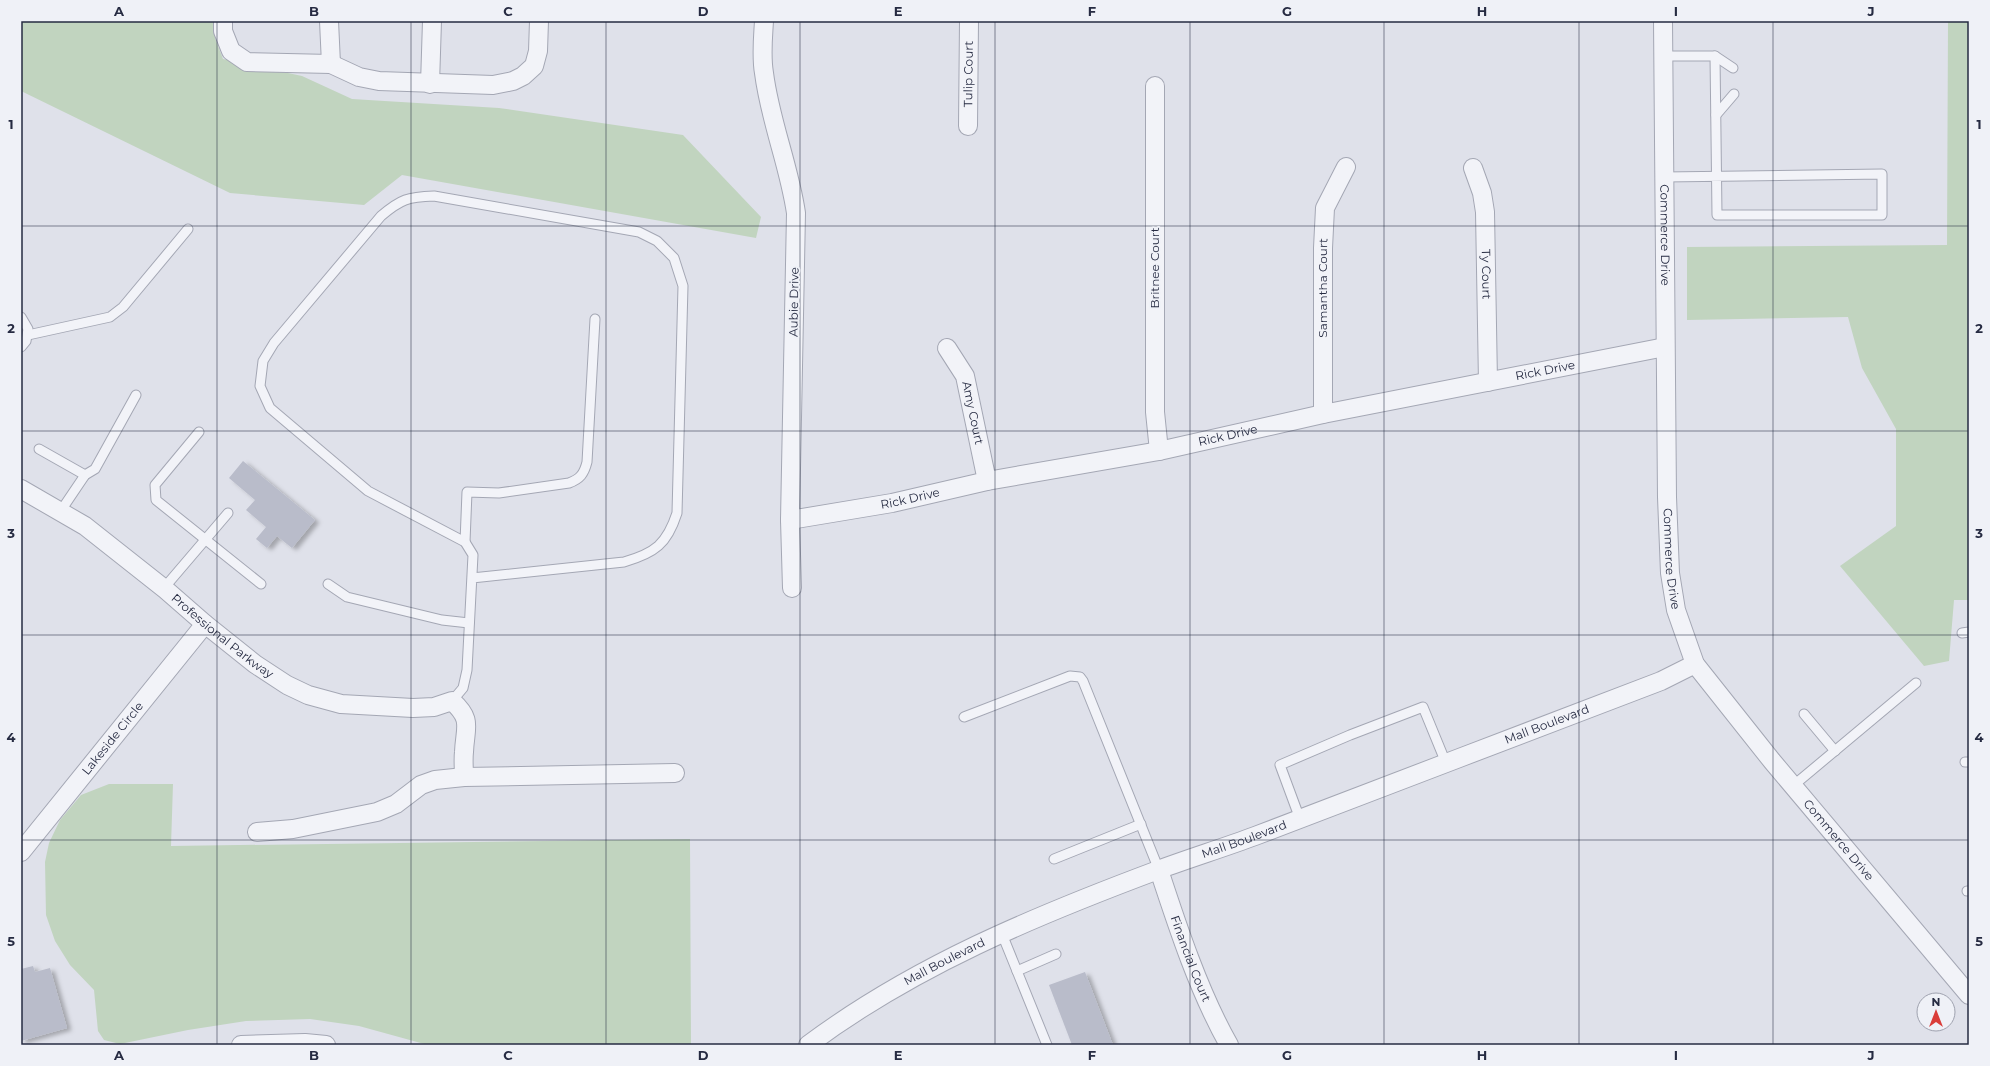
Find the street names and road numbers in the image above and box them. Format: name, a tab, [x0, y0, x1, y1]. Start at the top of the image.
street label: Tulip Court	[960, 41, 976, 107]
street label: Commerce Drive	[1657, 184, 1673, 286]
street label: Britnee Court	[1147, 227, 1162, 309]
street label: Samantha Court	[1315, 238, 1330, 338]
street label: Ty Court	[1479, 249, 1495, 300]
street label: Aubie Drive	[785, 267, 802, 337]
street label: Rick Drive	[1514, 357, 1576, 383]
street label: Amy Court	[959, 380, 987, 446]
street label: Rick Drive	[1197, 421, 1259, 449]
street label: Rick Drive	[879, 484, 941, 512]
street label: Commerce Drive	[1660, 508, 1684, 610]
street label: Professional Parkway	[169, 590, 277, 681]
street label: Lakeside Circle	[78, 699, 146, 778]
street label: Mall Boulevard	[1502, 701, 1591, 747]
street label: Commerce Drive	[1800, 796, 1877, 883]
street label: Mall Boulevard	[1199, 817, 1289, 861]
street label: Financial Court	[1168, 913, 1214, 1004]
street label: Mall Boulevard	[901, 934, 987, 988]

